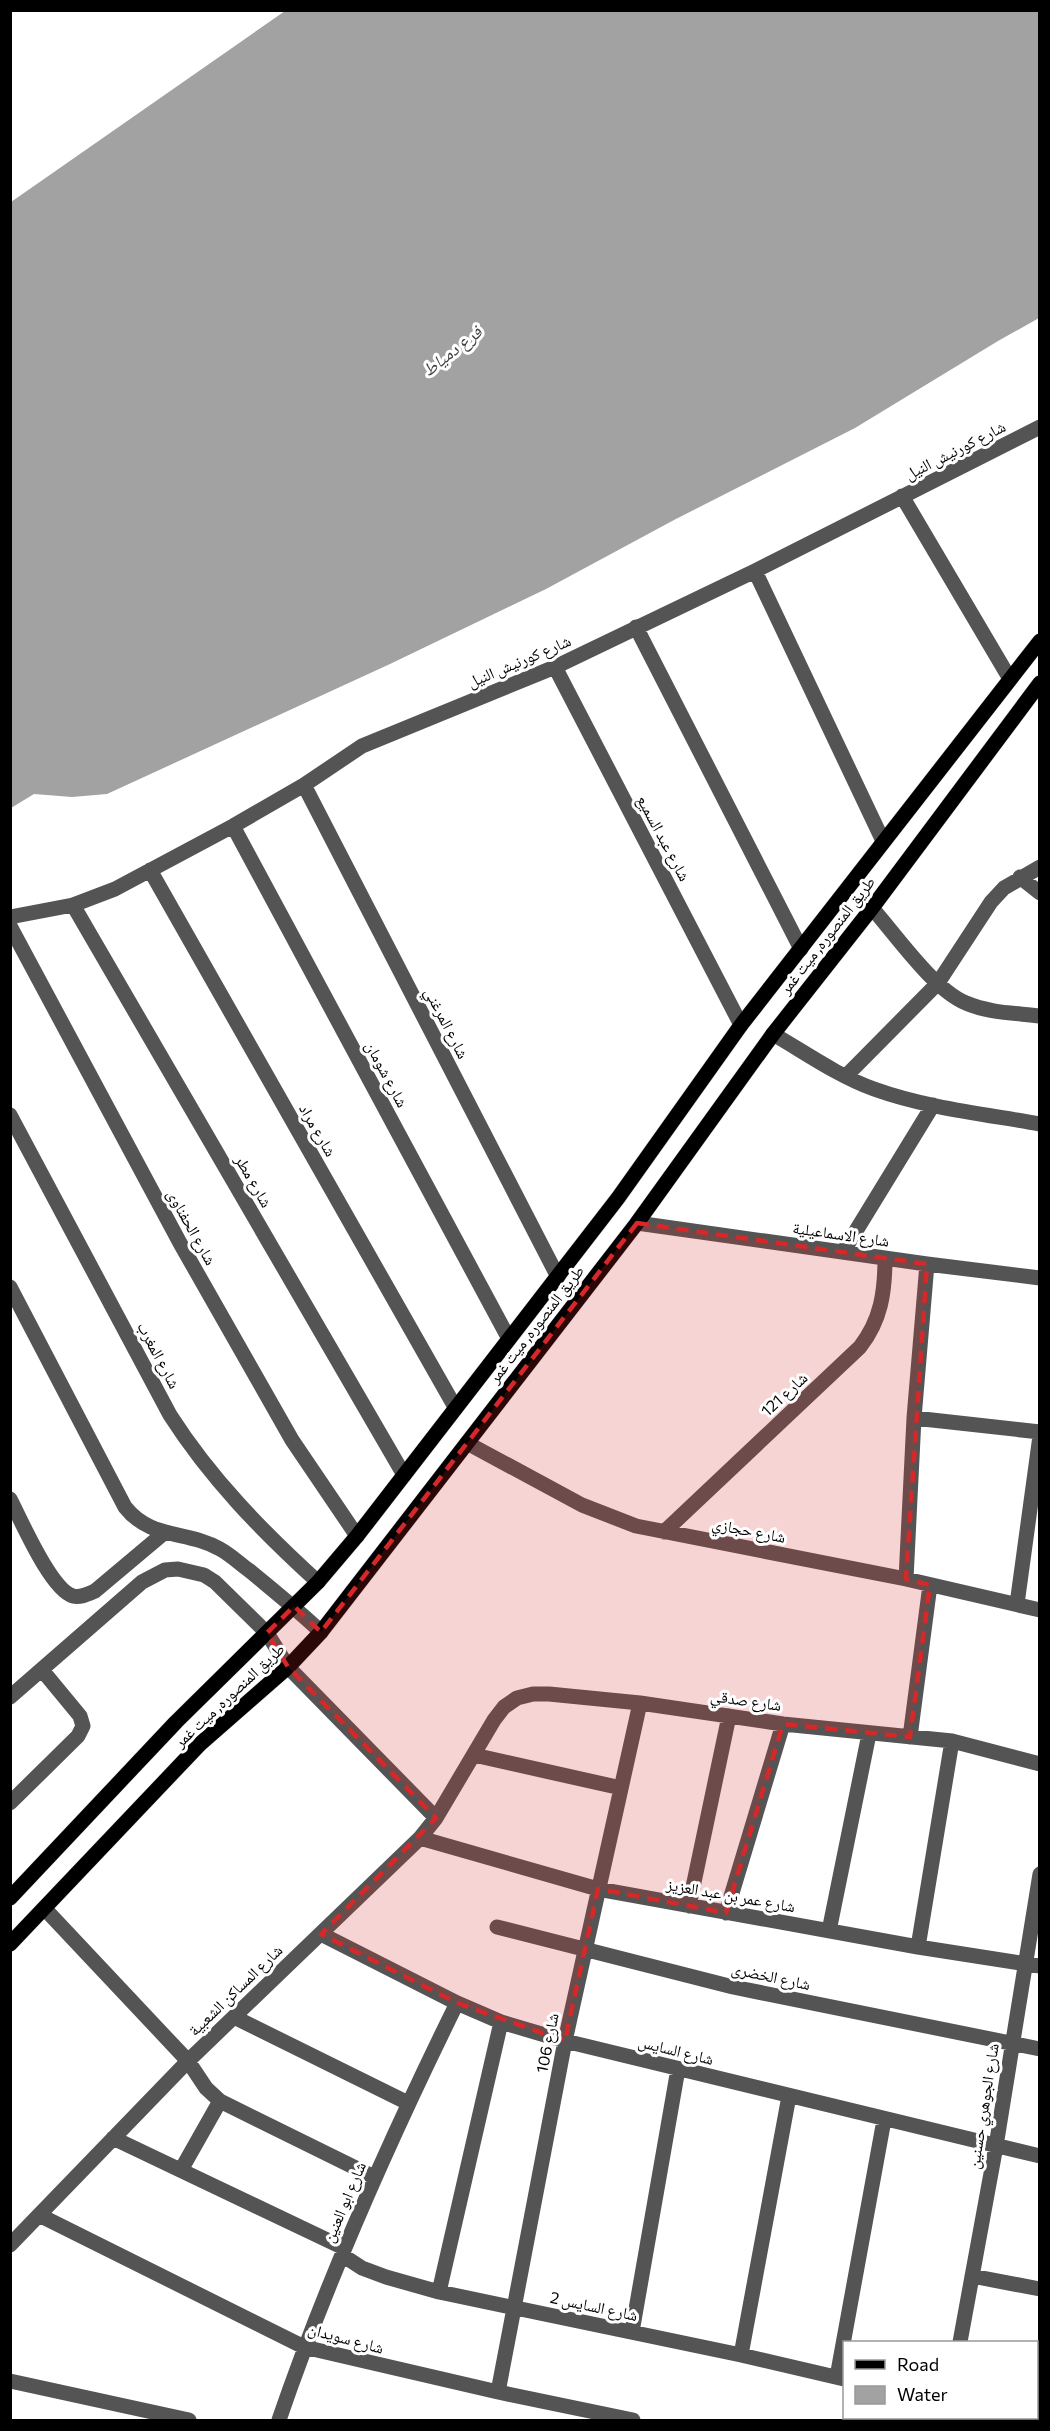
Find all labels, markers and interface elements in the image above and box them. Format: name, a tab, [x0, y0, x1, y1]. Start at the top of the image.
water label: فرع دمياط	[417, 319, 488, 382]
street label: شارع كورنيش النيل	[901, 416, 1009, 485]
street label: شارع كورنيش النيل	[464, 630, 574, 693]
street label: شارع عبد السميع	[632, 791, 695, 885]
street label: طريق المنصوره, ميت غمر	[774, 872, 880, 999]
street label: شارع المرغني	[418, 984, 474, 1063]
street label: شارع شومان	[360, 1037, 413, 1111]
street label: شارع مراد	[294, 1100, 341, 1160]
street label: شارع مطر	[230, 1150, 277, 1211]
street label: شارع الحفناوى	[162, 1186, 221, 1269]
street label: شارع الاسماعيلية	[791, 1217, 891, 1252]
street label: طريق المنصوره, ميت غمر	[483, 1261, 589, 1388]
street label: شارع المغرب	[132, 1318, 185, 1392]
street label: شارع 121	[757, 1368, 812, 1421]
street label: شارع حجازي	[710, 1513, 787, 1550]
street label: طريق المنصوره, ميت غمر	[169, 1639, 289, 1753]
street label: شارع صدقي	[709, 1685, 783, 1718]
street label: شارع عمر بن عبد العزيز	[664, 1874, 797, 1917]
street label: شارع المساكن الشعبية	[184, 1940, 287, 2041]
street label: شارع الخضرى	[730, 1958, 812, 1995]
street label: شارع 106	[531, 2011, 564, 2075]
street label: شارع السايس	[636, 2031, 716, 2070]
street label: شارع الجوهري حسنين	[963, 2042, 1006, 2171]
street label: شارع ابو العنين	[318, 2159, 371, 2246]
street label: شارع السايس 2	[548, 2287, 640, 2326]
street label: شارع سويدان	[306, 2318, 386, 2359]
legend	[843, 2341, 1038, 2419]
text: Road	[897, 2353, 939, 2375]
text: Water	[897, 2383, 948, 2405]

